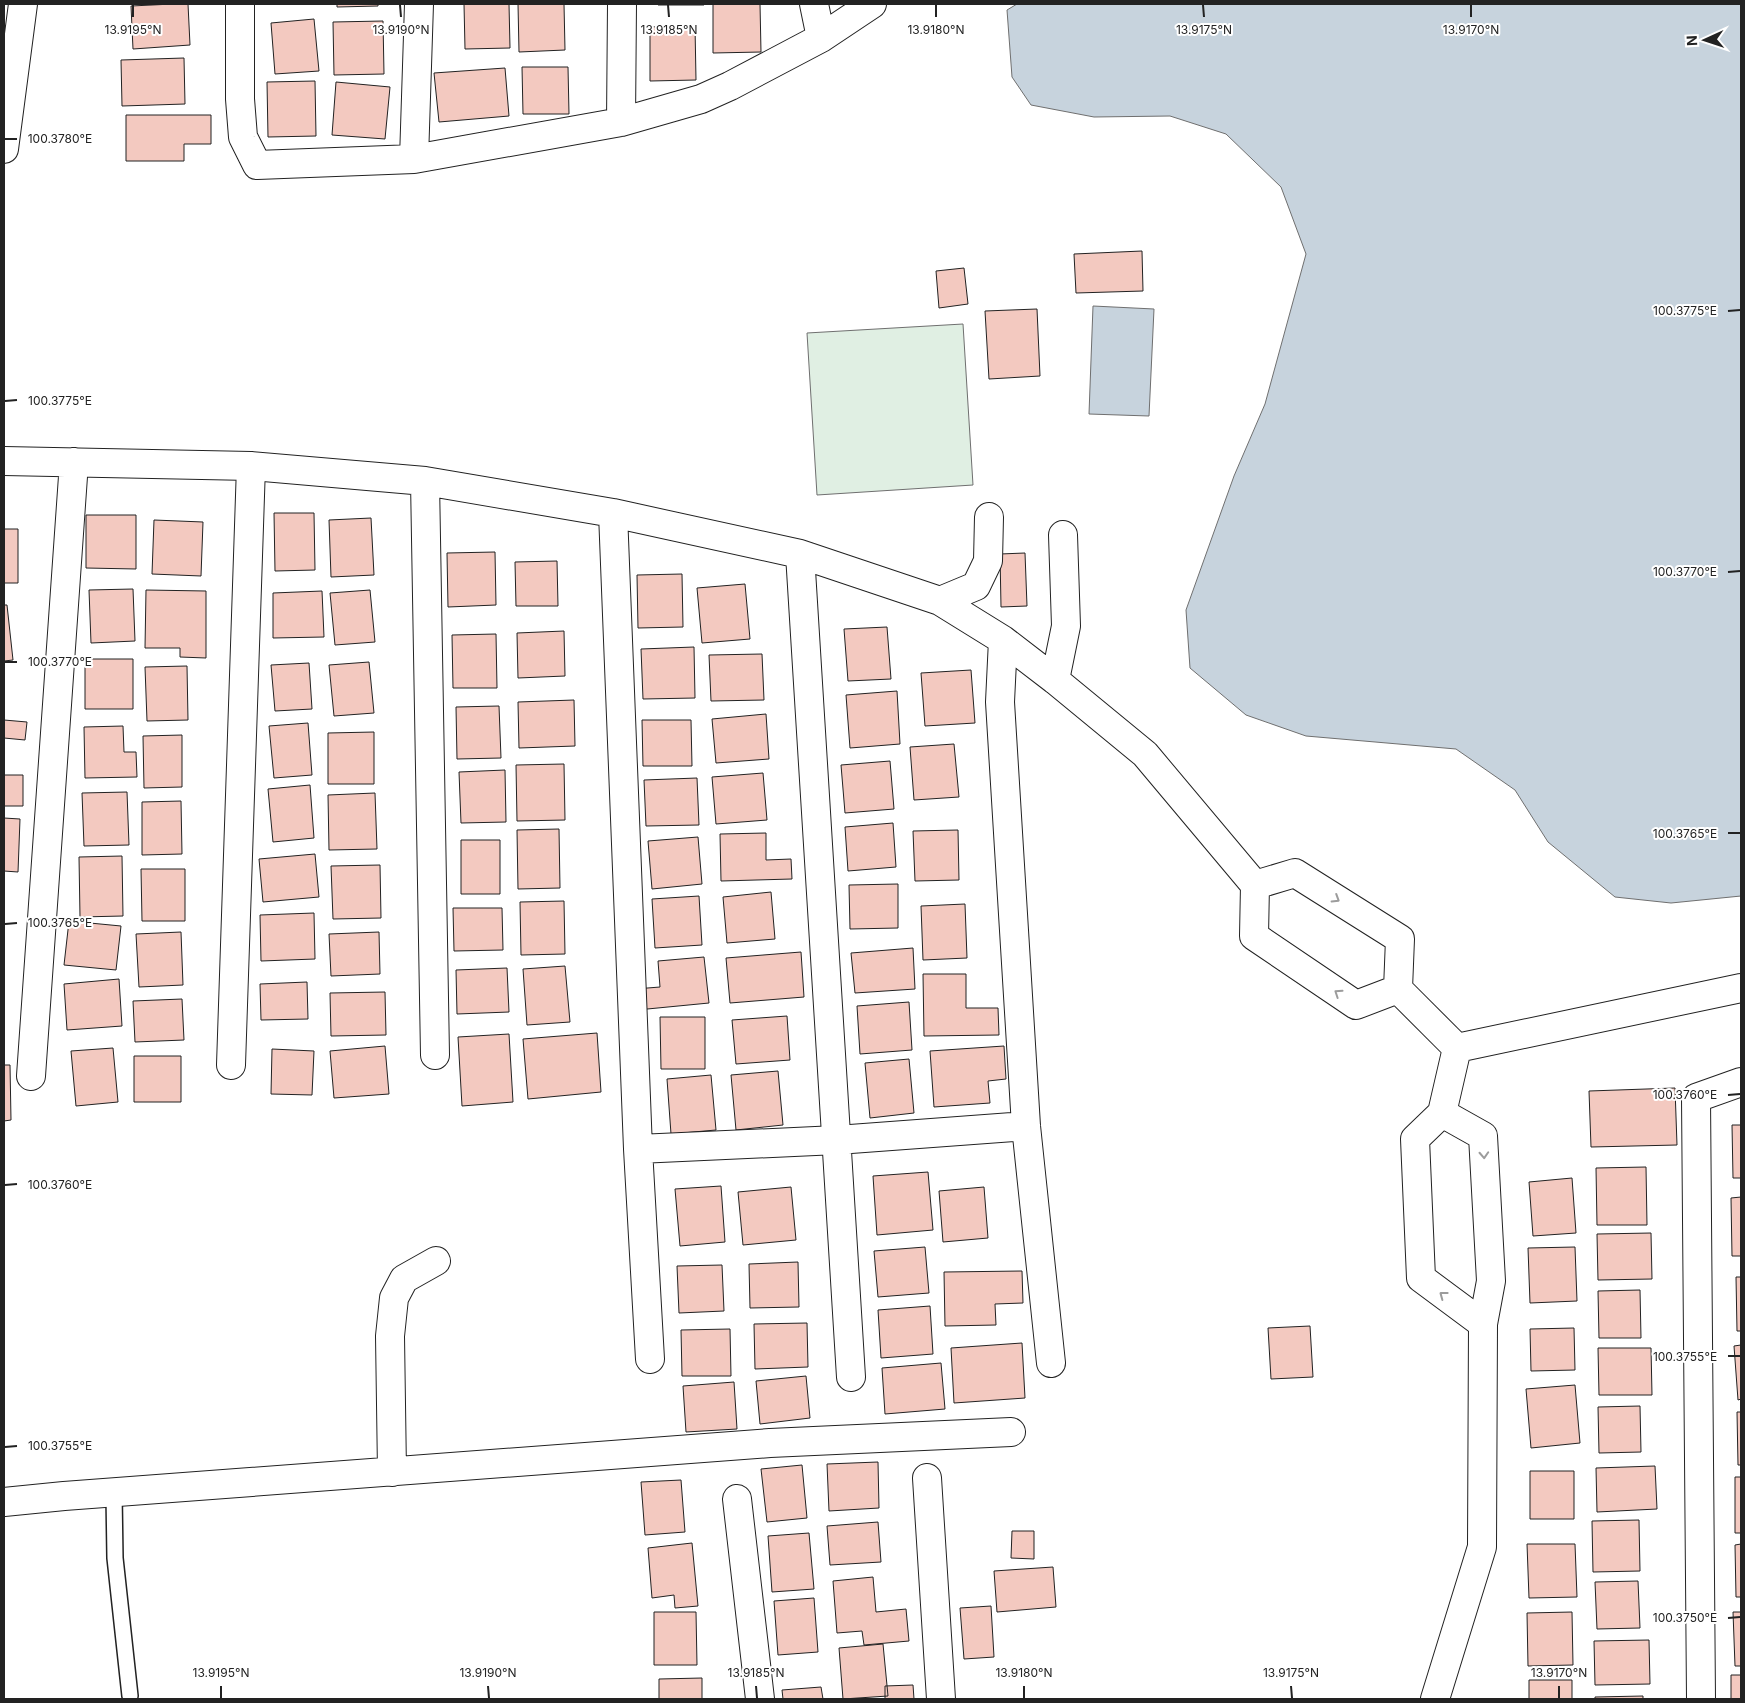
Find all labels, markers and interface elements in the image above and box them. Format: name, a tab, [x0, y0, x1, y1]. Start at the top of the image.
north arrow	[1680, 15, 1730, 65]
text: 13.9195°N	[105, 22, 161, 37]
text: 13.9190°N	[372, 22, 430, 37]
text: 13.9185°N	[641, 22, 697, 37]
text: 13.9180°N	[907, 22, 965, 37]
text: 13.9175°N	[1176, 22, 1232, 37]
text: 13.9170°N	[1443, 22, 1499, 37]
text: N	[1683, 35, 1700, 46]
text: 100.3780°E	[28, 131, 92, 146]
text: 100.3775°E	[1653, 303, 1717, 318]
text: 100.3775°E	[28, 393, 92, 408]
text: 100.3770°E	[1653, 564, 1717, 579]
text: 100.3770°E	[28, 654, 92, 669]
text: 100.3765°E	[1653, 826, 1717, 841]
one-way arrow	[1331, 893, 1340, 902]
text: 100.3765°E	[28, 915, 92, 930]
one-way arrow	[1334, 990, 1344, 999]
text: 100.3760°E	[1653, 1087, 1717, 1102]
one-way arrow	[1479, 1152, 1490, 1160]
text: 100.3760°E	[28, 1177, 92, 1192]
one-way arrow	[1440, 1292, 1449, 1301]
text: 100.3755°E	[1653, 1349, 1717, 1364]
text: 100.3755°E	[28, 1438, 92, 1453]
text: 100.3750°E	[1653, 1610, 1717, 1625]
text: 13.9195°N	[193, 1665, 249, 1680]
text: 13.9190°N	[459, 1665, 517, 1680]
text: 13.9185°N	[728, 1665, 784, 1680]
text: 13.9180°N	[995, 1665, 1053, 1680]
text: 13.9175°N	[1263, 1665, 1319, 1680]
text: 13.9170°N	[1531, 1665, 1587, 1680]

